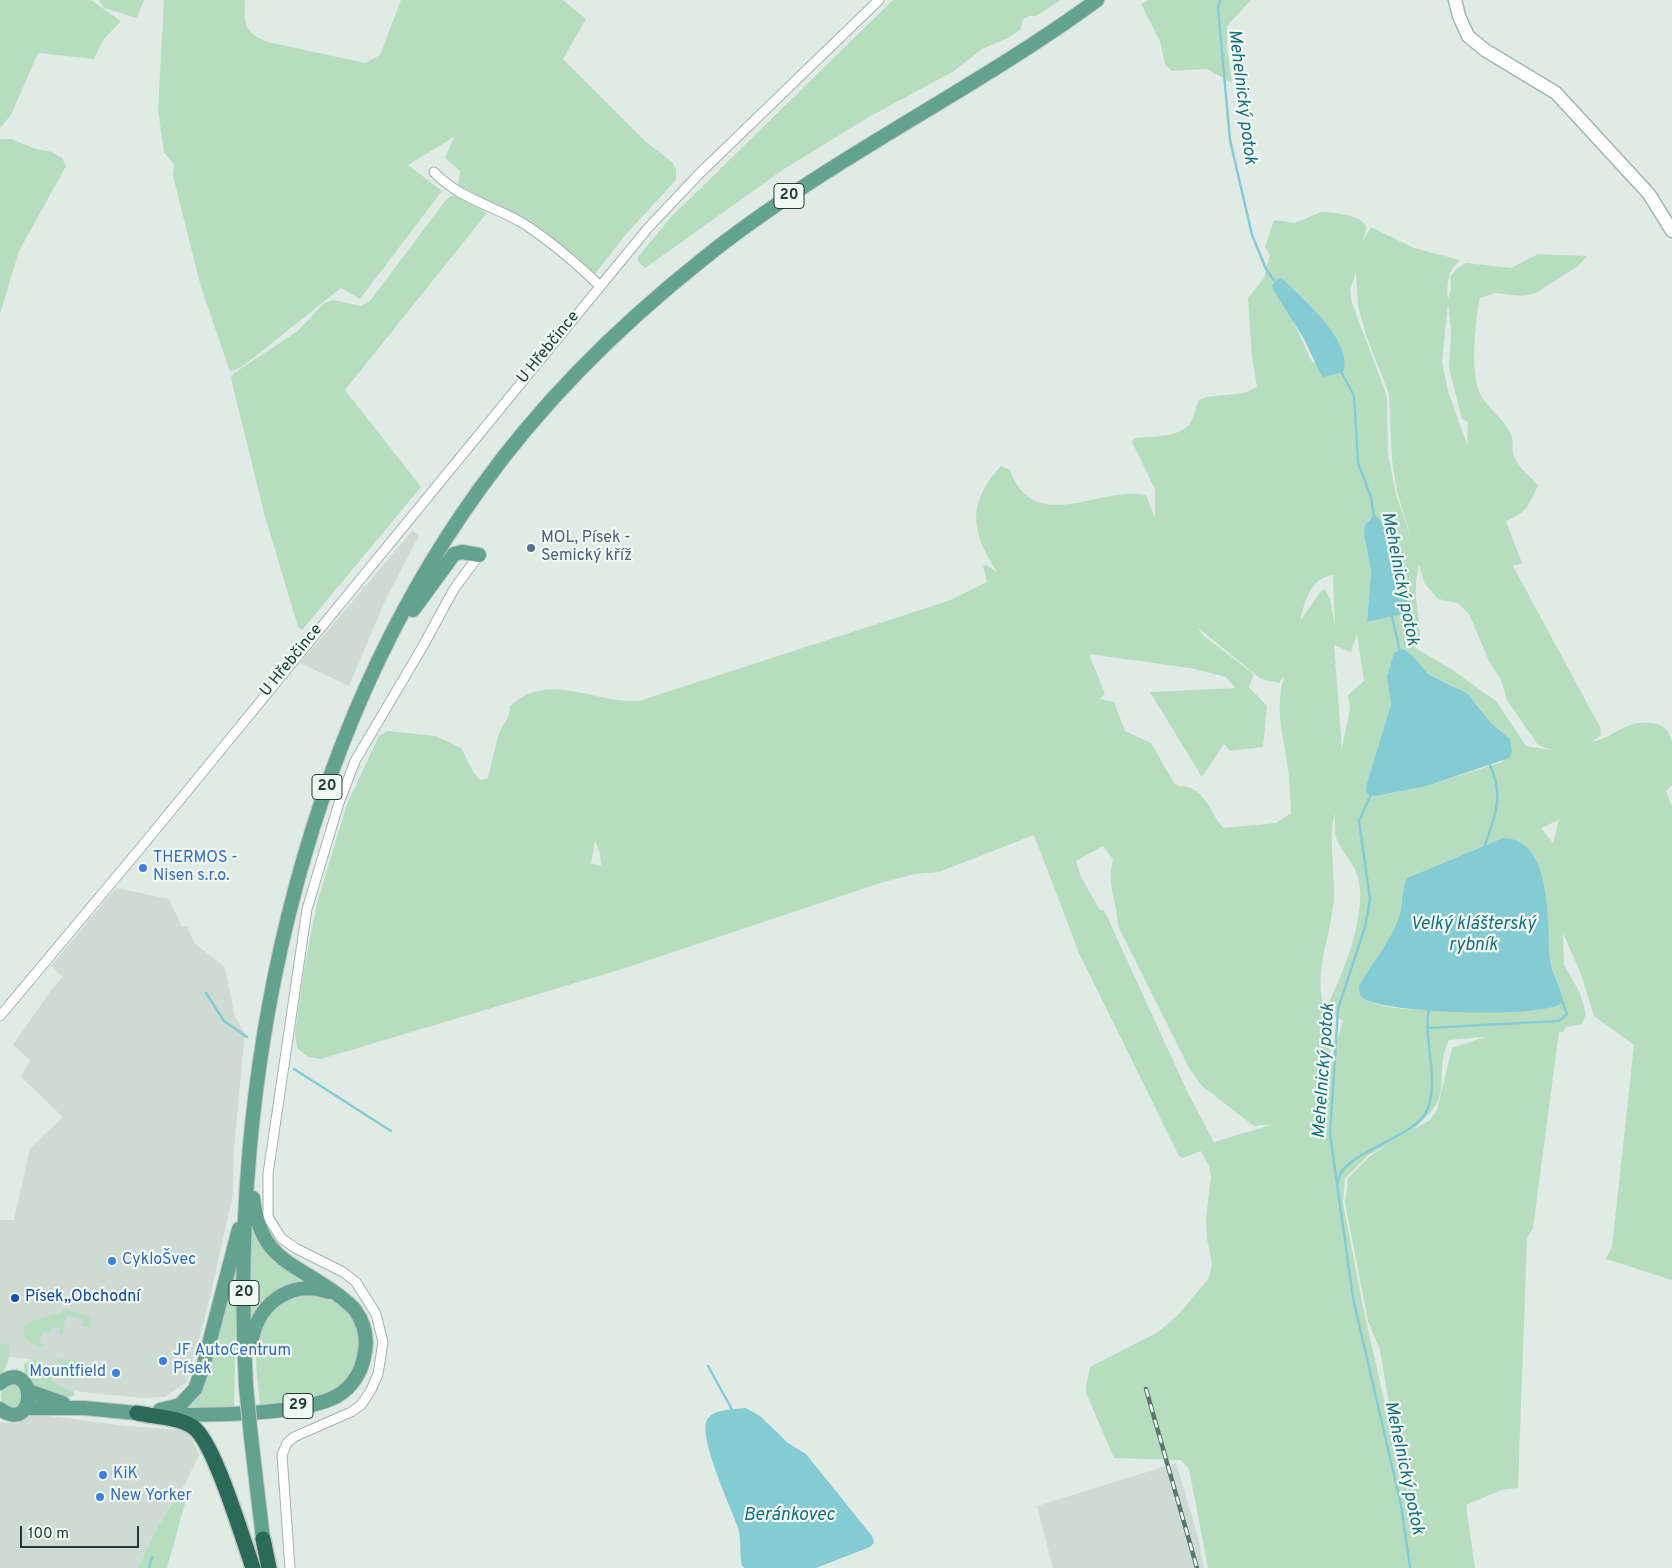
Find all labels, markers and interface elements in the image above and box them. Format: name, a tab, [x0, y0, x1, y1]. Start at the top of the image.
water label: Mehelnický potok	[1222, 28, 1260, 166]
road number: 20	[774, 184, 804, 208]
street label: U Hřebčince	[514, 308, 584, 388]
water label: Mehelnický potok	[1375, 510, 1423, 648]
place label: MOL, Písek - Semický kříž	[541, 529, 632, 567]
marker: MOL, Písek - Semický kříž	[525, 542, 537, 554]
street label: U Hřebčince	[257, 621, 327, 701]
road number: 20	[312, 774, 342, 800]
place label: THERMOS - Nisen s.r.o.	[153, 849, 238, 887]
marker: THERMOS - Nisen s.r.o.	[137, 862, 149, 874]
water label: Velký klášterský rybník	[1410, 914, 1536, 956]
water label: Mehelnický potok	[1309, 1002, 1341, 1140]
place label: CykloŠvec	[122, 1251, 196, 1271]
marker: CykloŠvec	[106, 1255, 118, 1267]
road number: 20	[229, 1280, 259, 1306]
place label: Písek,,Obchodní	[25, 1288, 140, 1308]
marker: Písek,,Obchodní	[9, 1292, 21, 1304]
place label: JF AutoCentrum Písek	[173, 1342, 291, 1380]
marker: JF AutoCentrum Písek	[157, 1355, 169, 1367]
place label: Mountfield	[29, 1363, 106, 1383]
marker: Mountfield	[110, 1367, 122, 1379]
road number: 29	[283, 1394, 313, 1418]
water label: Mehelnický potok	[1378, 1399, 1428, 1537]
place label: KiK	[113, 1465, 138, 1485]
marker: KiK	[97, 1469, 109, 1481]
place label: New Yorker	[110, 1487, 192, 1507]
marker: New Yorker	[94, 1491, 106, 1503]
water label: Beránkovec	[743, 1505, 835, 1527]
scale bar	[22, 1516, 141, 1548]
text: 100 m	[28, 1525, 69, 1544]

